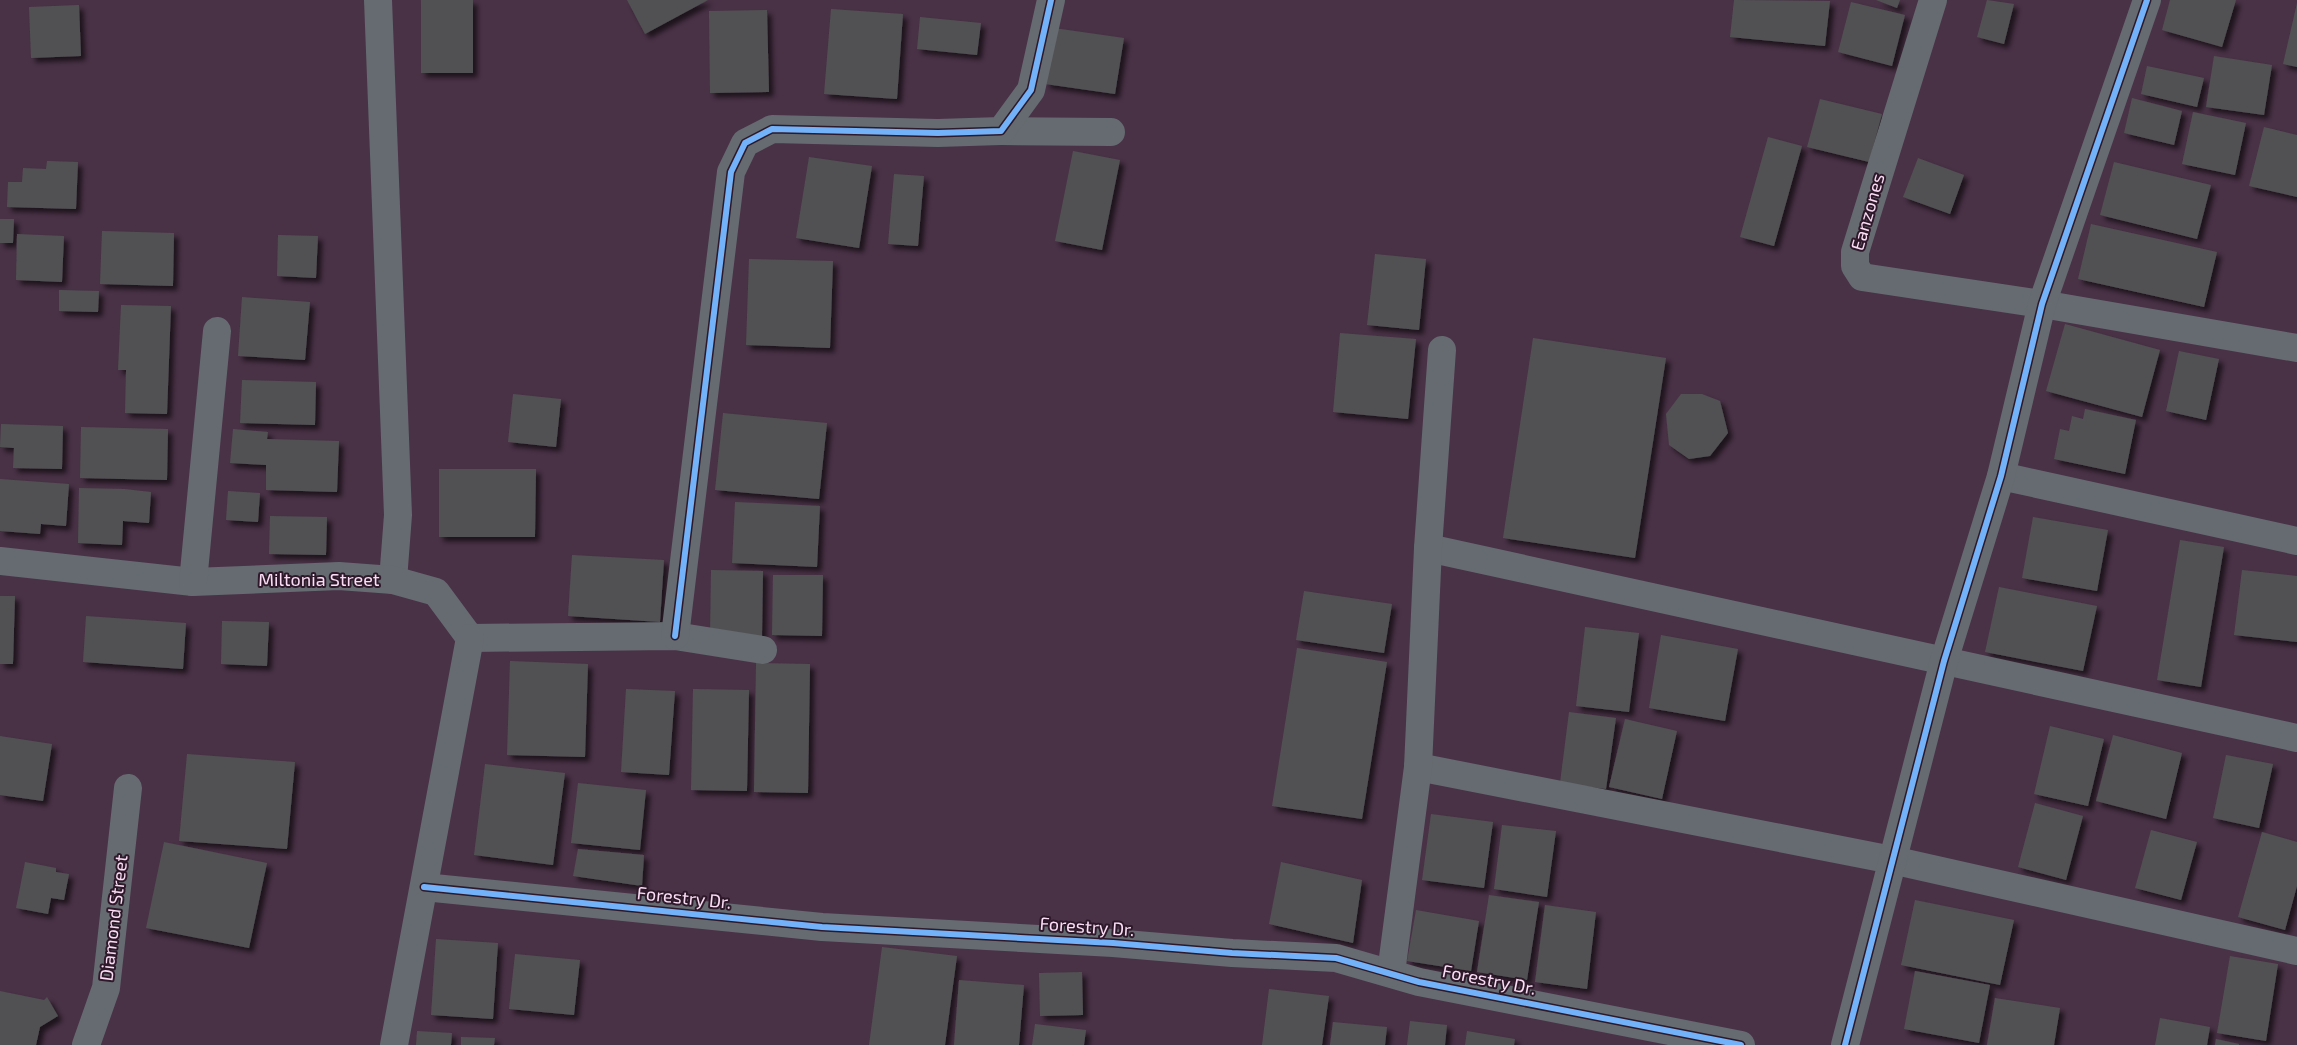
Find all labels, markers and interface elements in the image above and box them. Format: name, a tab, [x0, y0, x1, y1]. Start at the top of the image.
street label: Eanzones	[1846, 171, 1889, 253]
street label: Miltonia Street	[258, 568, 380, 590]
street label: Diamond Street	[94, 853, 132, 982]
street label: Forestry Dr.	[636, 881, 732, 913]
street label: Forestry Dr.	[1039, 912, 1135, 940]
street label: Forestry Dr.	[1440, 959, 1538, 999]

